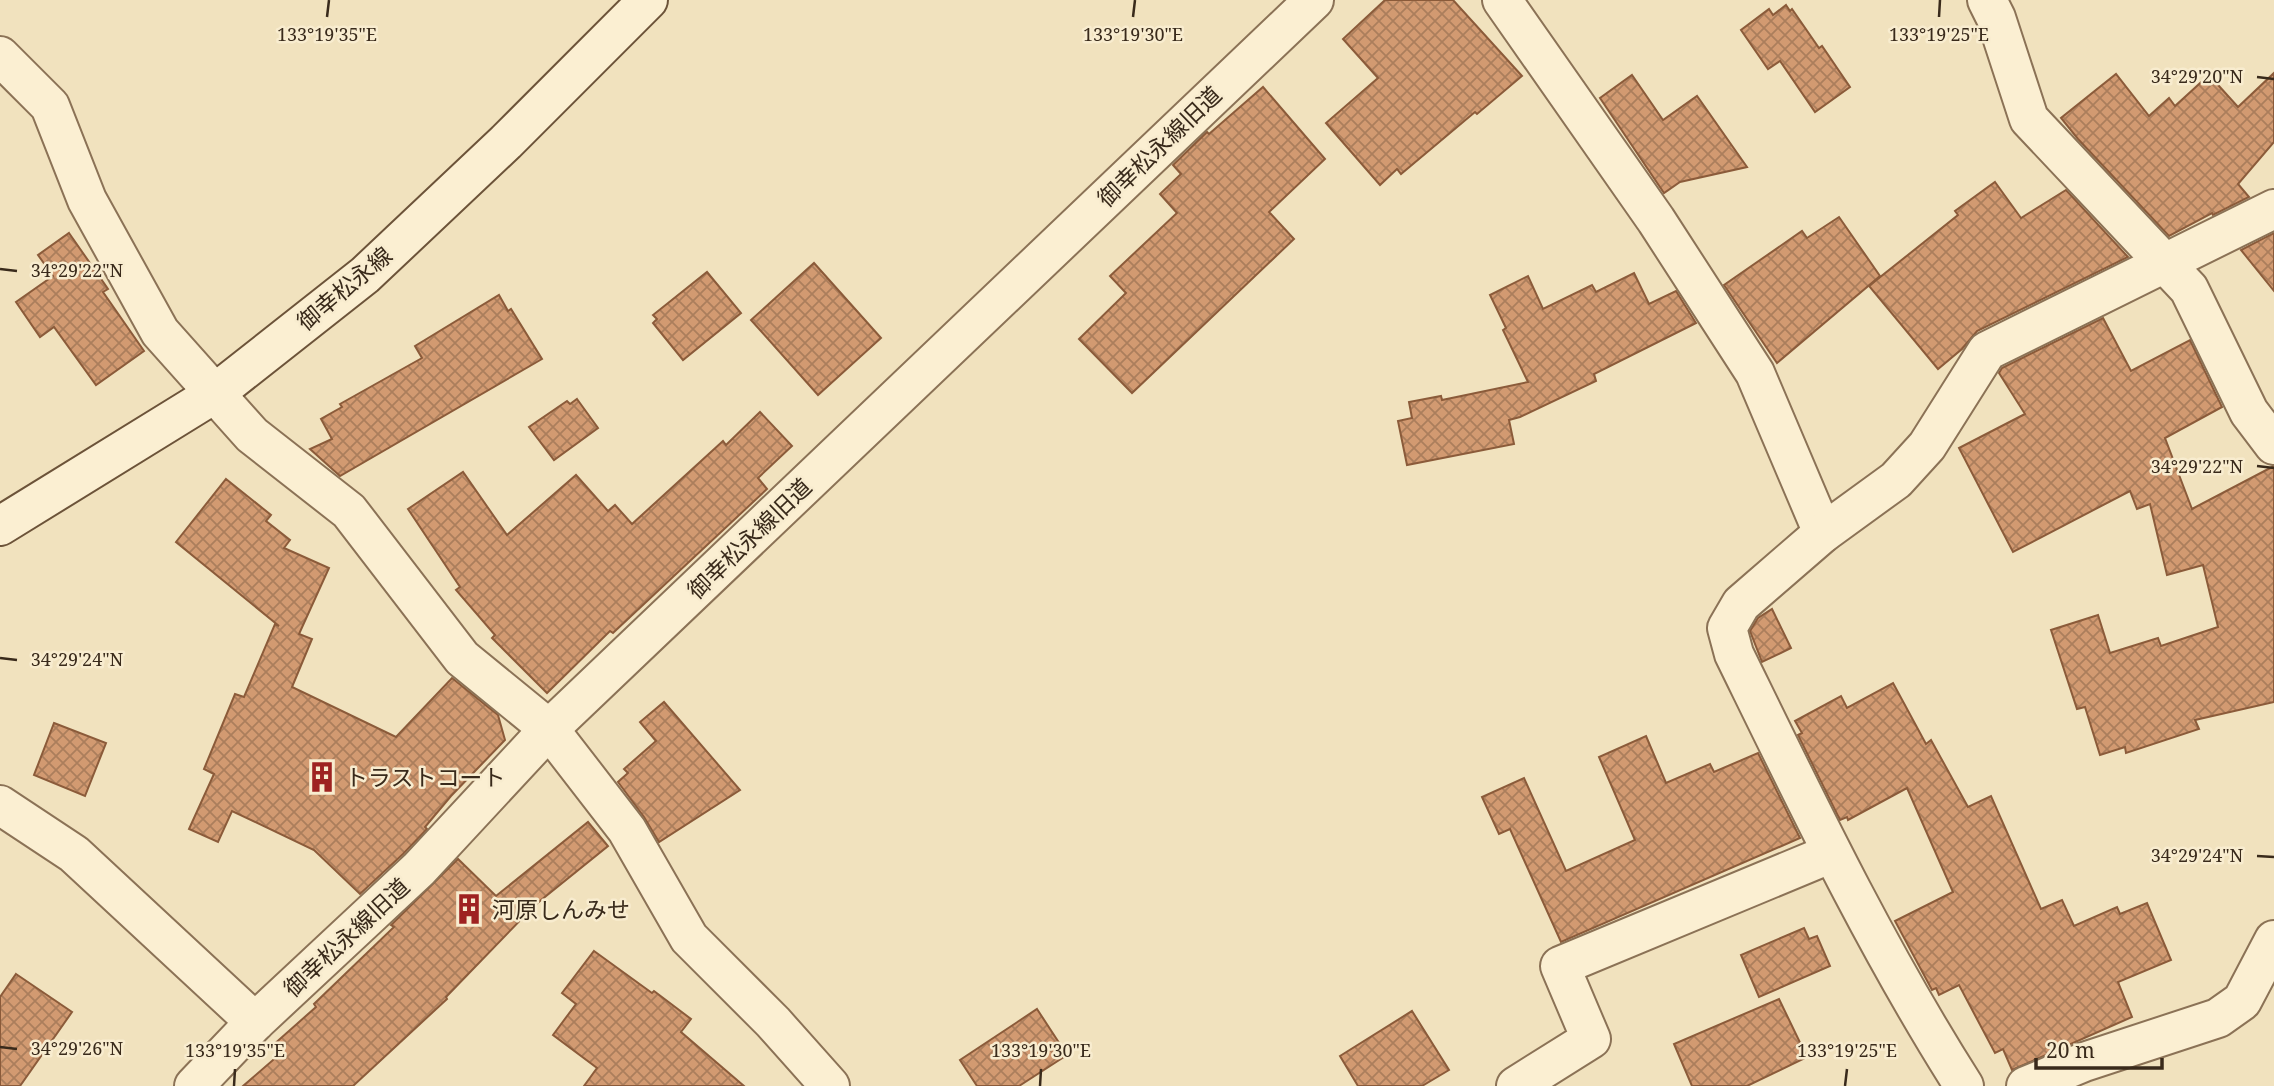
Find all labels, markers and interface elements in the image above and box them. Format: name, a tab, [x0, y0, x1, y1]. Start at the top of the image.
text: 133°19'35"E	[277, 22, 377, 46]
text: 133°19'30"E	[1083, 22, 1183, 46]
text: 133°19'25"E	[1889, 22, 1989, 46]
text: 34°29'20"N	[2151, 64, 2244, 88]
street label: 御幸松永線旧道	[1090, 79, 1228, 213]
street label: 御幸松永線	[290, 239, 398, 337]
text: 34°29'22"N	[31, 258, 124, 282]
text: 34°29'22"N	[2151, 454, 2244, 478]
street label: 御幸松永線旧道	[680, 471, 818, 605]
text: 34°29'24"N	[31, 647, 124, 671]
building icon: トラストコート	[305, 760, 339, 794]
place label: トラストコート	[345, 761, 506, 793]
text: 34°29'24"N	[2151, 843, 2244, 867]
street label: 御幸松永線旧道	[276, 870, 416, 1004]
building icon: 河原しんみせ	[452, 892, 486, 926]
place label: 河原しんみせ	[492, 893, 630, 925]
scale bar	[2036, 1026, 2162, 1070]
text: 34°29'26"N	[31, 1036, 124, 1060]
text: 20 m	[2046, 1036, 2095, 1064]
text: 133°19'35"E	[185, 1038, 285, 1062]
text: 133°19'30"E	[991, 1038, 1091, 1062]
text: 133°19'25"E	[1797, 1038, 1897, 1062]

